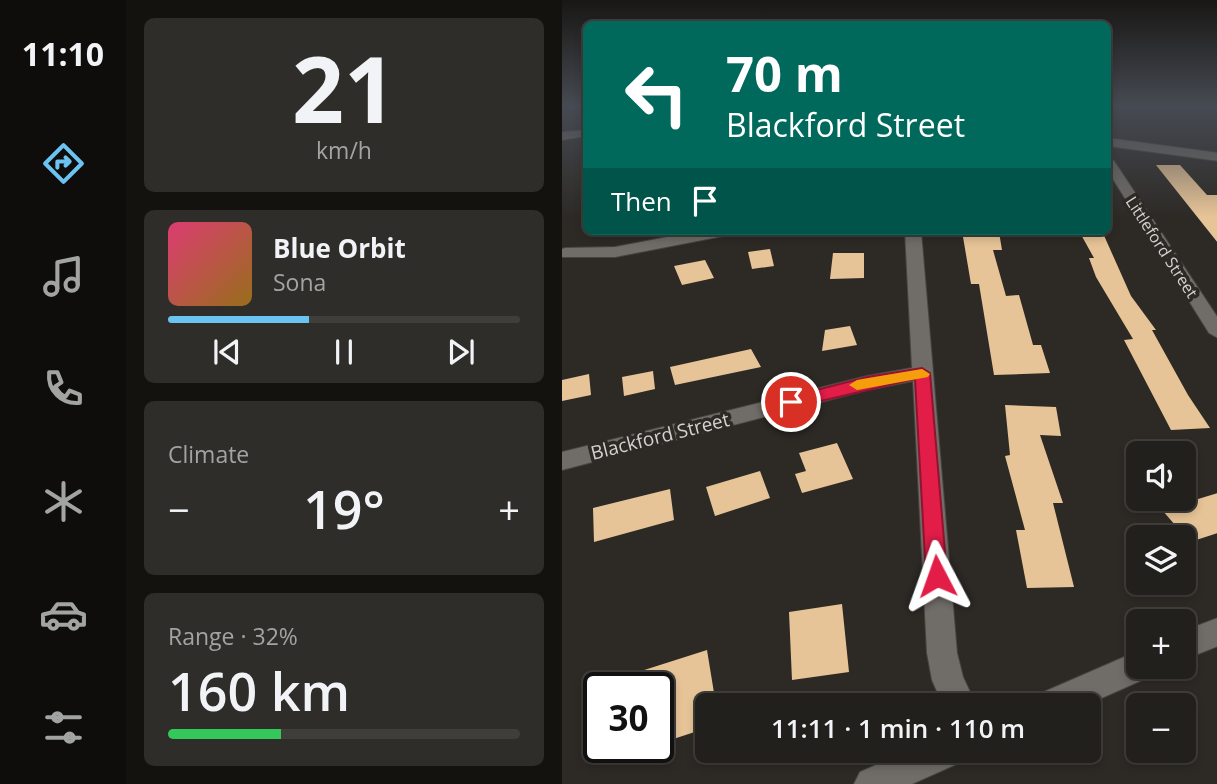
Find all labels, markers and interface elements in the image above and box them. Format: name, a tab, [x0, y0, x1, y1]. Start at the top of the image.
text: 21	[292, 26, 396, 150]
text: 11:10	[22, 32, 104, 75]
text: 70 m	[726, 40, 843, 106]
icon: left	[611, 49, 702, 140]
text: Blackford Street	[726, 103, 965, 146]
text: km/h	[316, 134, 372, 166]
icon: directions	[39, 139, 88, 188]
icon: arrive	[686, 182, 724, 220]
text: Then	[611, 183, 672, 219]
street label: Littleford Street	[1121, 192, 1203, 302]
text: Blue Orbit	[273, 230, 406, 266]
icon: music	[39, 252, 88, 301]
text: Sona	[273, 266, 326, 298]
icon: previous	[208, 333, 246, 371]
icon: pause	[325, 333, 363, 371]
icon: next	[442, 333, 480, 371]
icon: phone	[39, 364, 88, 413]
pin	[761, 372, 821, 432]
icon: arrive	[772, 383, 810, 421]
street label: Blackford Street	[588, 406, 732, 466]
text: Climate	[168, 438, 249, 470]
map controls	[1126, 441, 1196, 763]
button: sound	[1126, 441, 1196, 511]
text: 19°	[303, 473, 385, 544]
icon: climate	[39, 477, 88, 526]
text: −	[168, 483, 190, 535]
text: +	[498, 483, 520, 535]
button: layers	[1126, 525, 1196, 595]
position arrow	[900, 539, 974, 613]
icon: car	[39, 590, 88, 639]
button: +	[1126, 609, 1196, 679]
text: Range · 32%	[168, 620, 298, 652]
text: 160 km	[168, 655, 350, 726]
speed limit sign: 30	[583, 672, 674, 763]
button: −	[1126, 693, 1196, 763]
icon: filters	[39, 703, 88, 752]
text: 11:11 · 1 min · 110 m	[771, 710, 1025, 746]

